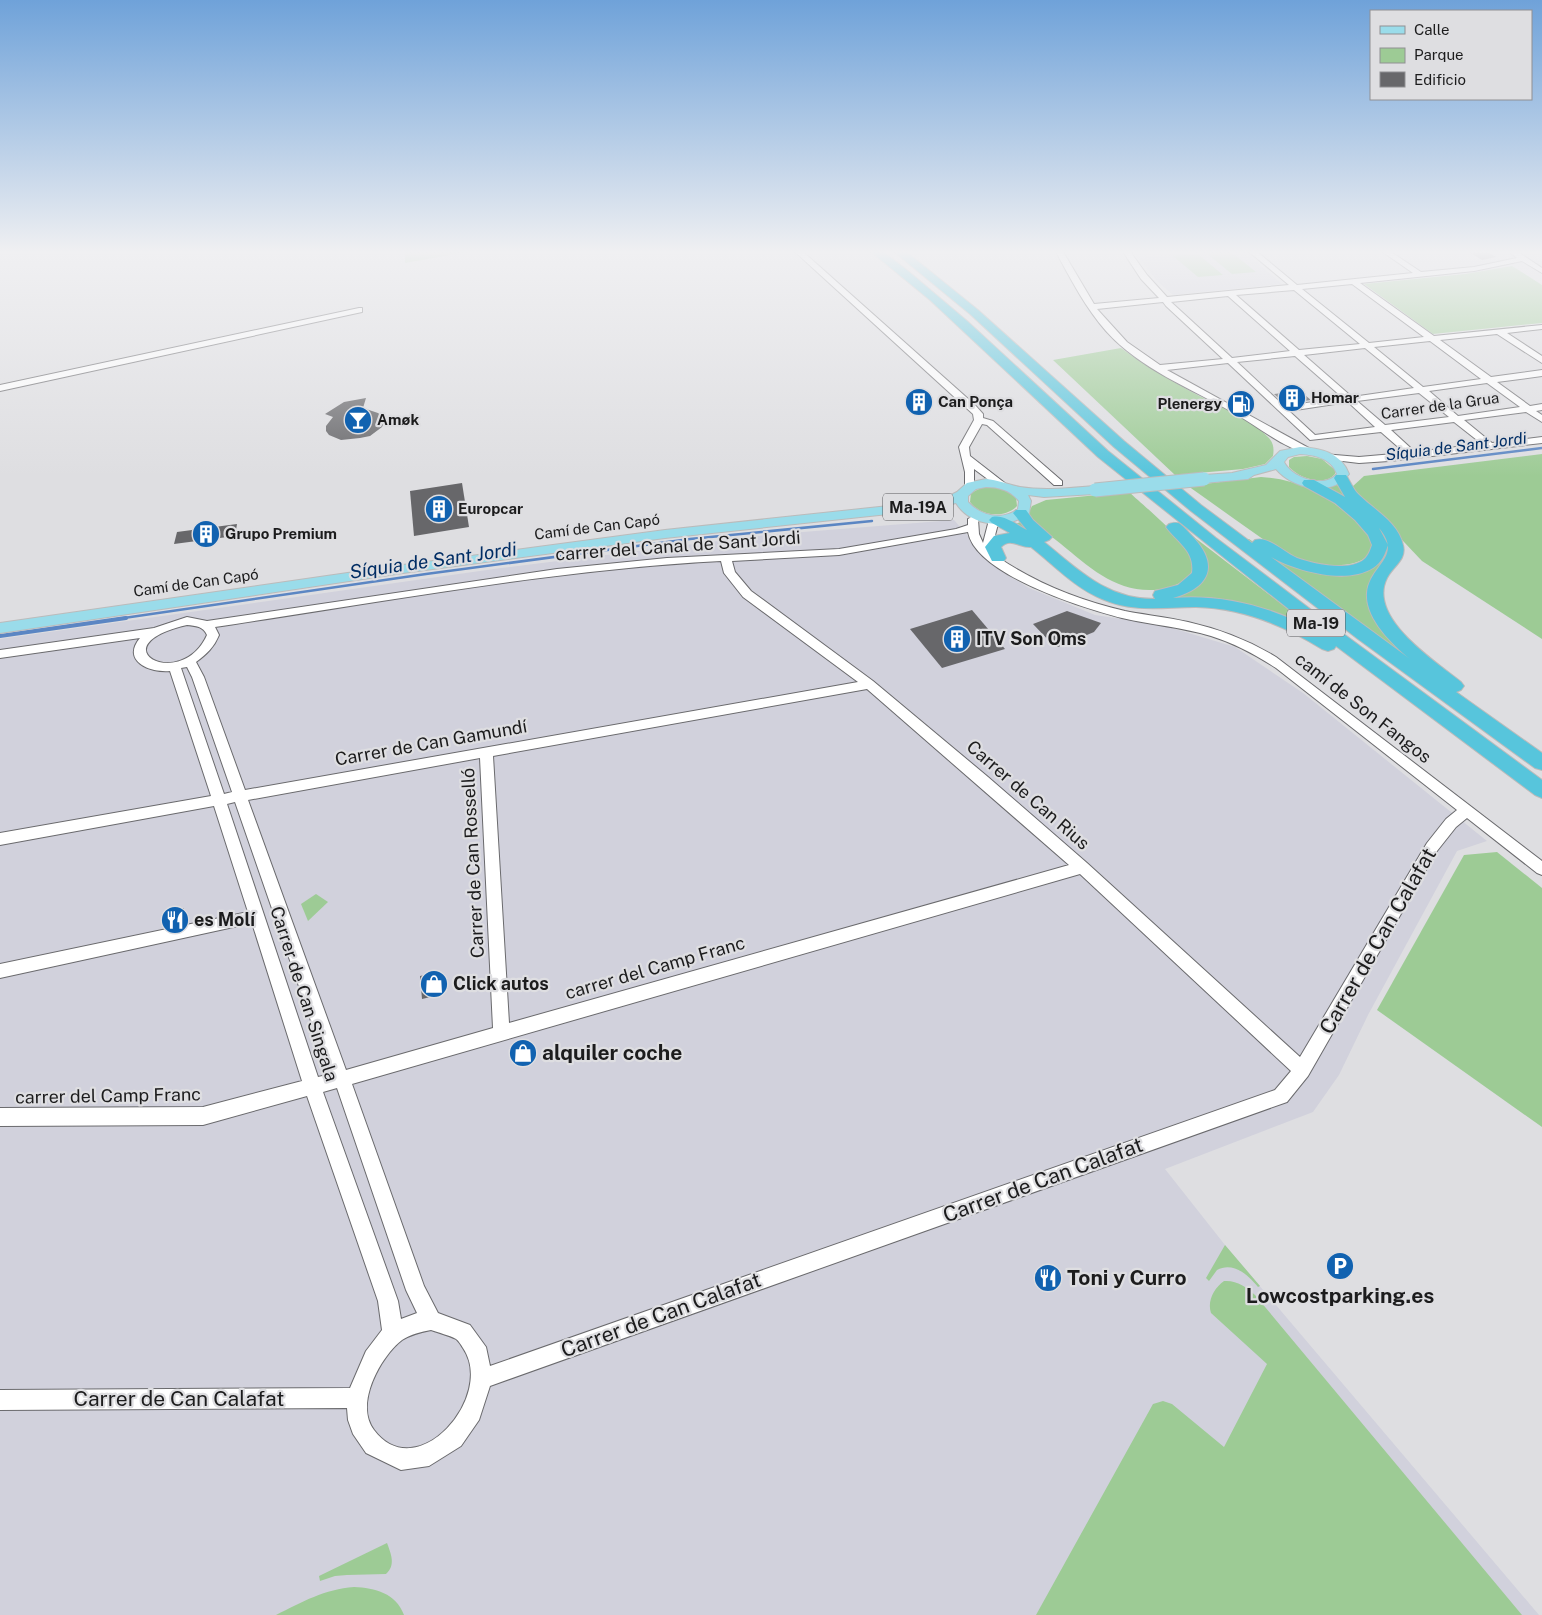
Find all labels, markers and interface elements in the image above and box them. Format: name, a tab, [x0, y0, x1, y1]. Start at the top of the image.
legend	[1370, 10, 1532, 100]
text: Calle	[1414, 21, 1450, 38]
text: Parque	[1414, 46, 1464, 63]
text: Edificio	[1414, 71, 1466, 88]
building icon: Homar	[1277, 383, 1307, 413]
building icon: Can Ponça	[904, 387, 934, 417]
fuel station icon: Plenergy	[1226, 389, 1256, 419]
place label: Homar	[1311, 389, 1359, 406]
street label: Carrer de la Grua	[1380, 389, 1500, 422]
place label: Can Ponça	[938, 393, 1013, 410]
place label: Plenergy	[1157, 395, 1223, 412]
bar icon: Amøk	[343, 405, 373, 435]
place label: Amøk	[377, 411, 420, 428]
water label: Síquia de Sant Jordi	[1384, 428, 1528, 465]
building icon: Europcar	[424, 494, 454, 524]
road number: Ma-19A	[883, 494, 953, 520]
place label: Europcar	[458, 500, 523, 517]
street label: Camí de Can Capó	[533, 510, 661, 543]
building icon: Grupo Premium	[191, 519, 221, 549]
place label: Grupo Premium	[225, 525, 337, 542]
street label: carrer del Canal de Sant Jordi	[555, 526, 801, 565]
water label: Síquia de Sant Jordi	[348, 537, 518, 583]
street label: Camí de Can Capó	[132, 565, 260, 600]
road number: Ma-19	[1287, 610, 1345, 636]
building icon: ITV Son Oms	[942, 624, 972, 654]
place label: ITV Son Oms	[976, 628, 1086, 649]
street label: camí de Son Fangos	[1291, 648, 1436, 767]
street label: Carrer de Can Gamundí	[333, 715, 529, 770]
street label: Carrer de Can Rius	[963, 736, 1094, 854]
street label: Carrer de Can Rosselló	[457, 767, 488, 959]
street label: Carrer de Can Calafat	[1314, 843, 1441, 1038]
street label: Carrer de Can Singala	[266, 904, 343, 1084]
restaurant icon: es Molí	[160, 905, 190, 935]
place label: es Molí	[194, 909, 256, 930]
street label: carrer del Camp Franc	[563, 932, 747, 1003]
shop icon: Click autos	[419, 969, 449, 999]
place label: Click autos	[453, 973, 549, 994]
shop icon: alquiler coche	[508, 1038, 538, 1068]
place label: alquiler coche	[542, 1040, 682, 1065]
street label: carrer del Camp Franc	[15, 1083, 201, 1108]
street label: Carrer de Can Calafat	[939, 1132, 1146, 1227]
parking icon: Lowcostparking.es	[1325, 1251, 1355, 1281]
restaurant icon: Toni y Curro	[1033, 1263, 1063, 1293]
place label: Toni y Curro	[1067, 1265, 1187, 1290]
street label: Carrer de Can Calafat	[557, 1267, 764, 1362]
place label: Lowcostparking.es	[1246, 1283, 1434, 1308]
street label: Carrer de Can Calafat	[74, 1386, 284, 1411]

